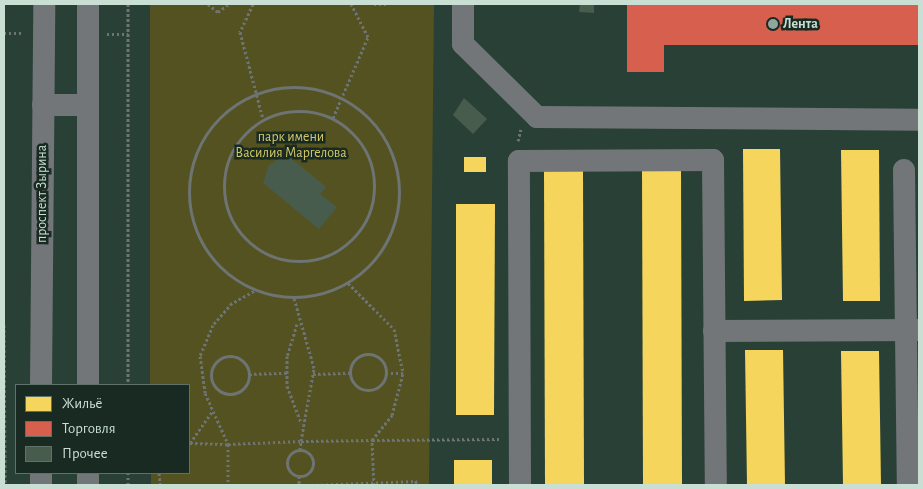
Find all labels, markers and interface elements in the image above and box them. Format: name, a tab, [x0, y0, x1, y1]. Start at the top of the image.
place label: Лента	[783, 16, 818, 32]
marker: Лента	[767, 18, 779, 30]
park label: парк имени Василия Маргелова	[235, 129, 347, 162]
street label: проспект Зырина	[34, 145, 50, 243]
legend	[15, 384, 190, 474]
text: Жильё	[62, 396, 102, 411]
text: Торговля	[62, 421, 116, 436]
text: Прочее	[62, 446, 108, 461]

